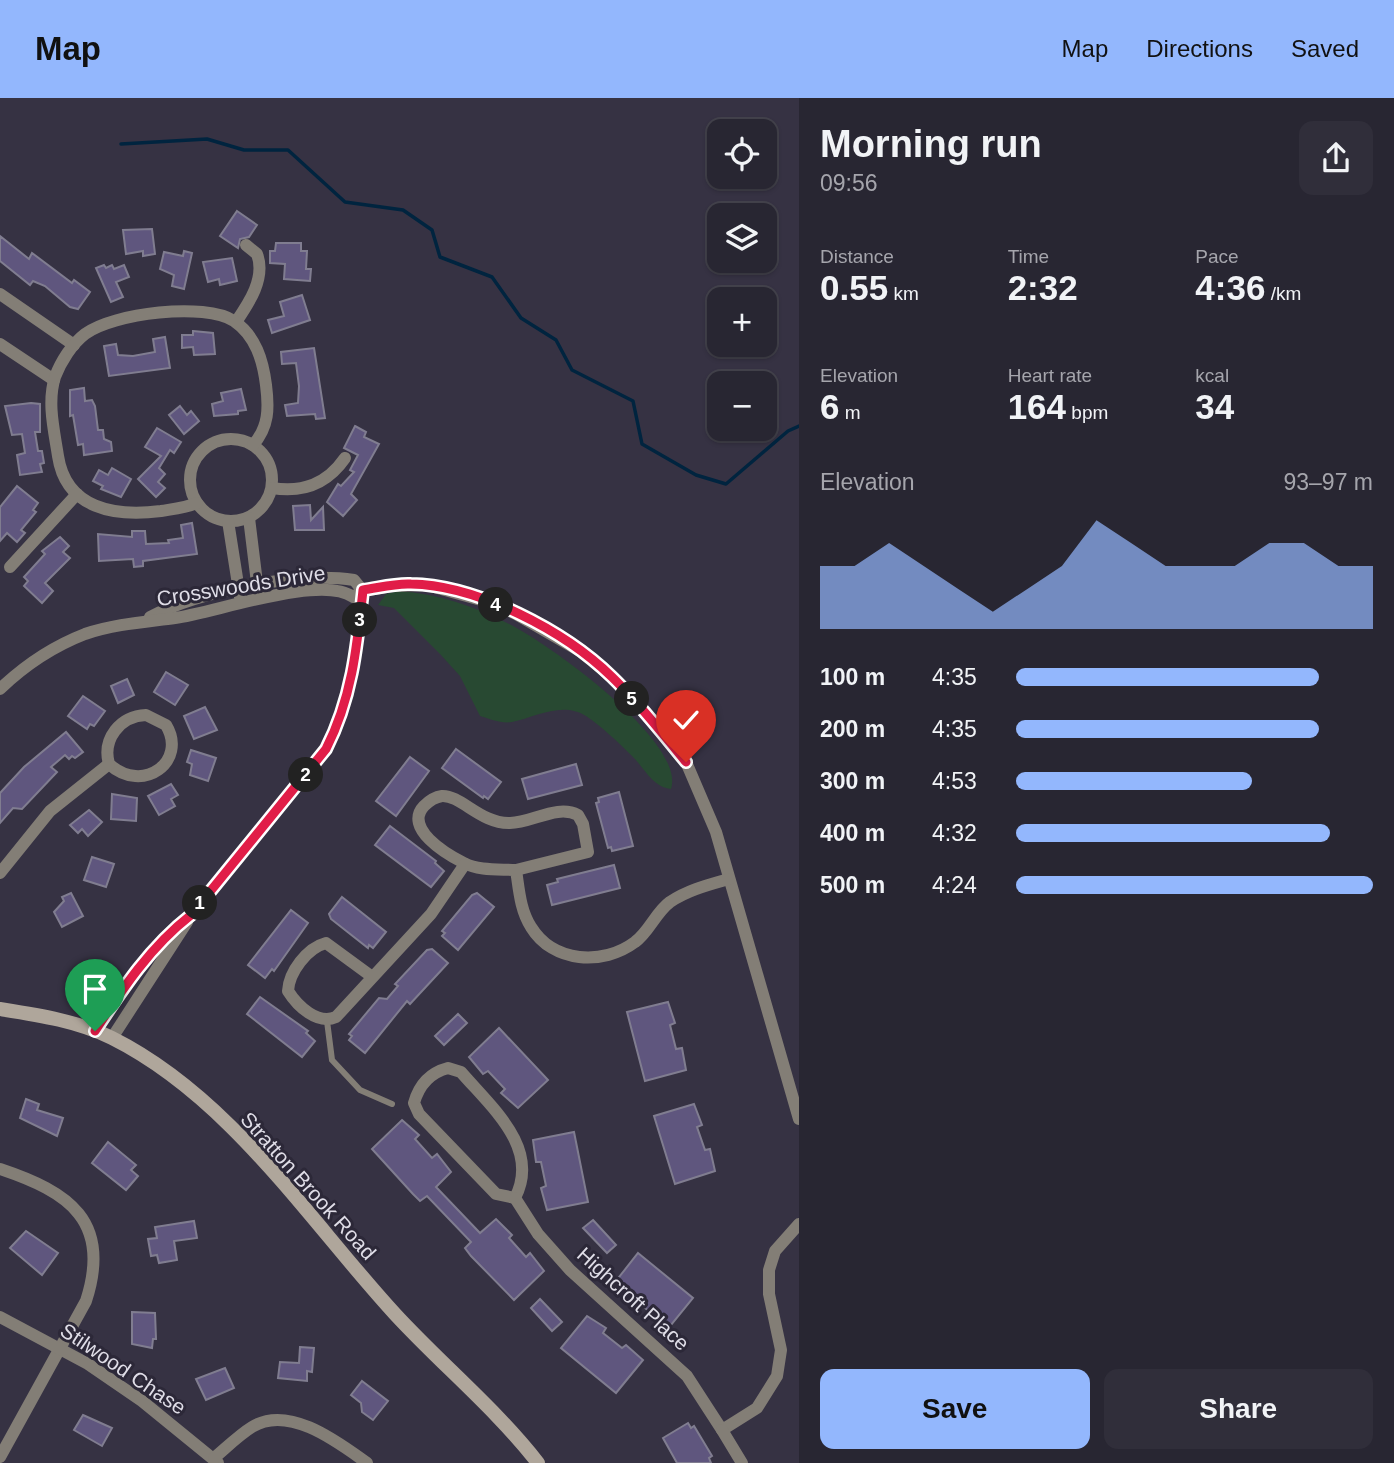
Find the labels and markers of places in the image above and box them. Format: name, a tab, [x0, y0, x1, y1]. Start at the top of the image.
pin: 4	[478, 588, 514, 622]
pin: 3	[342, 602, 378, 638]
pin: 5	[614, 682, 650, 716]
pin	[656, 690, 716, 762]
pin: 2	[288, 758, 324, 792]
pin: 1	[182, 886, 218, 920]
pin	[65, 959, 125, 1031]

